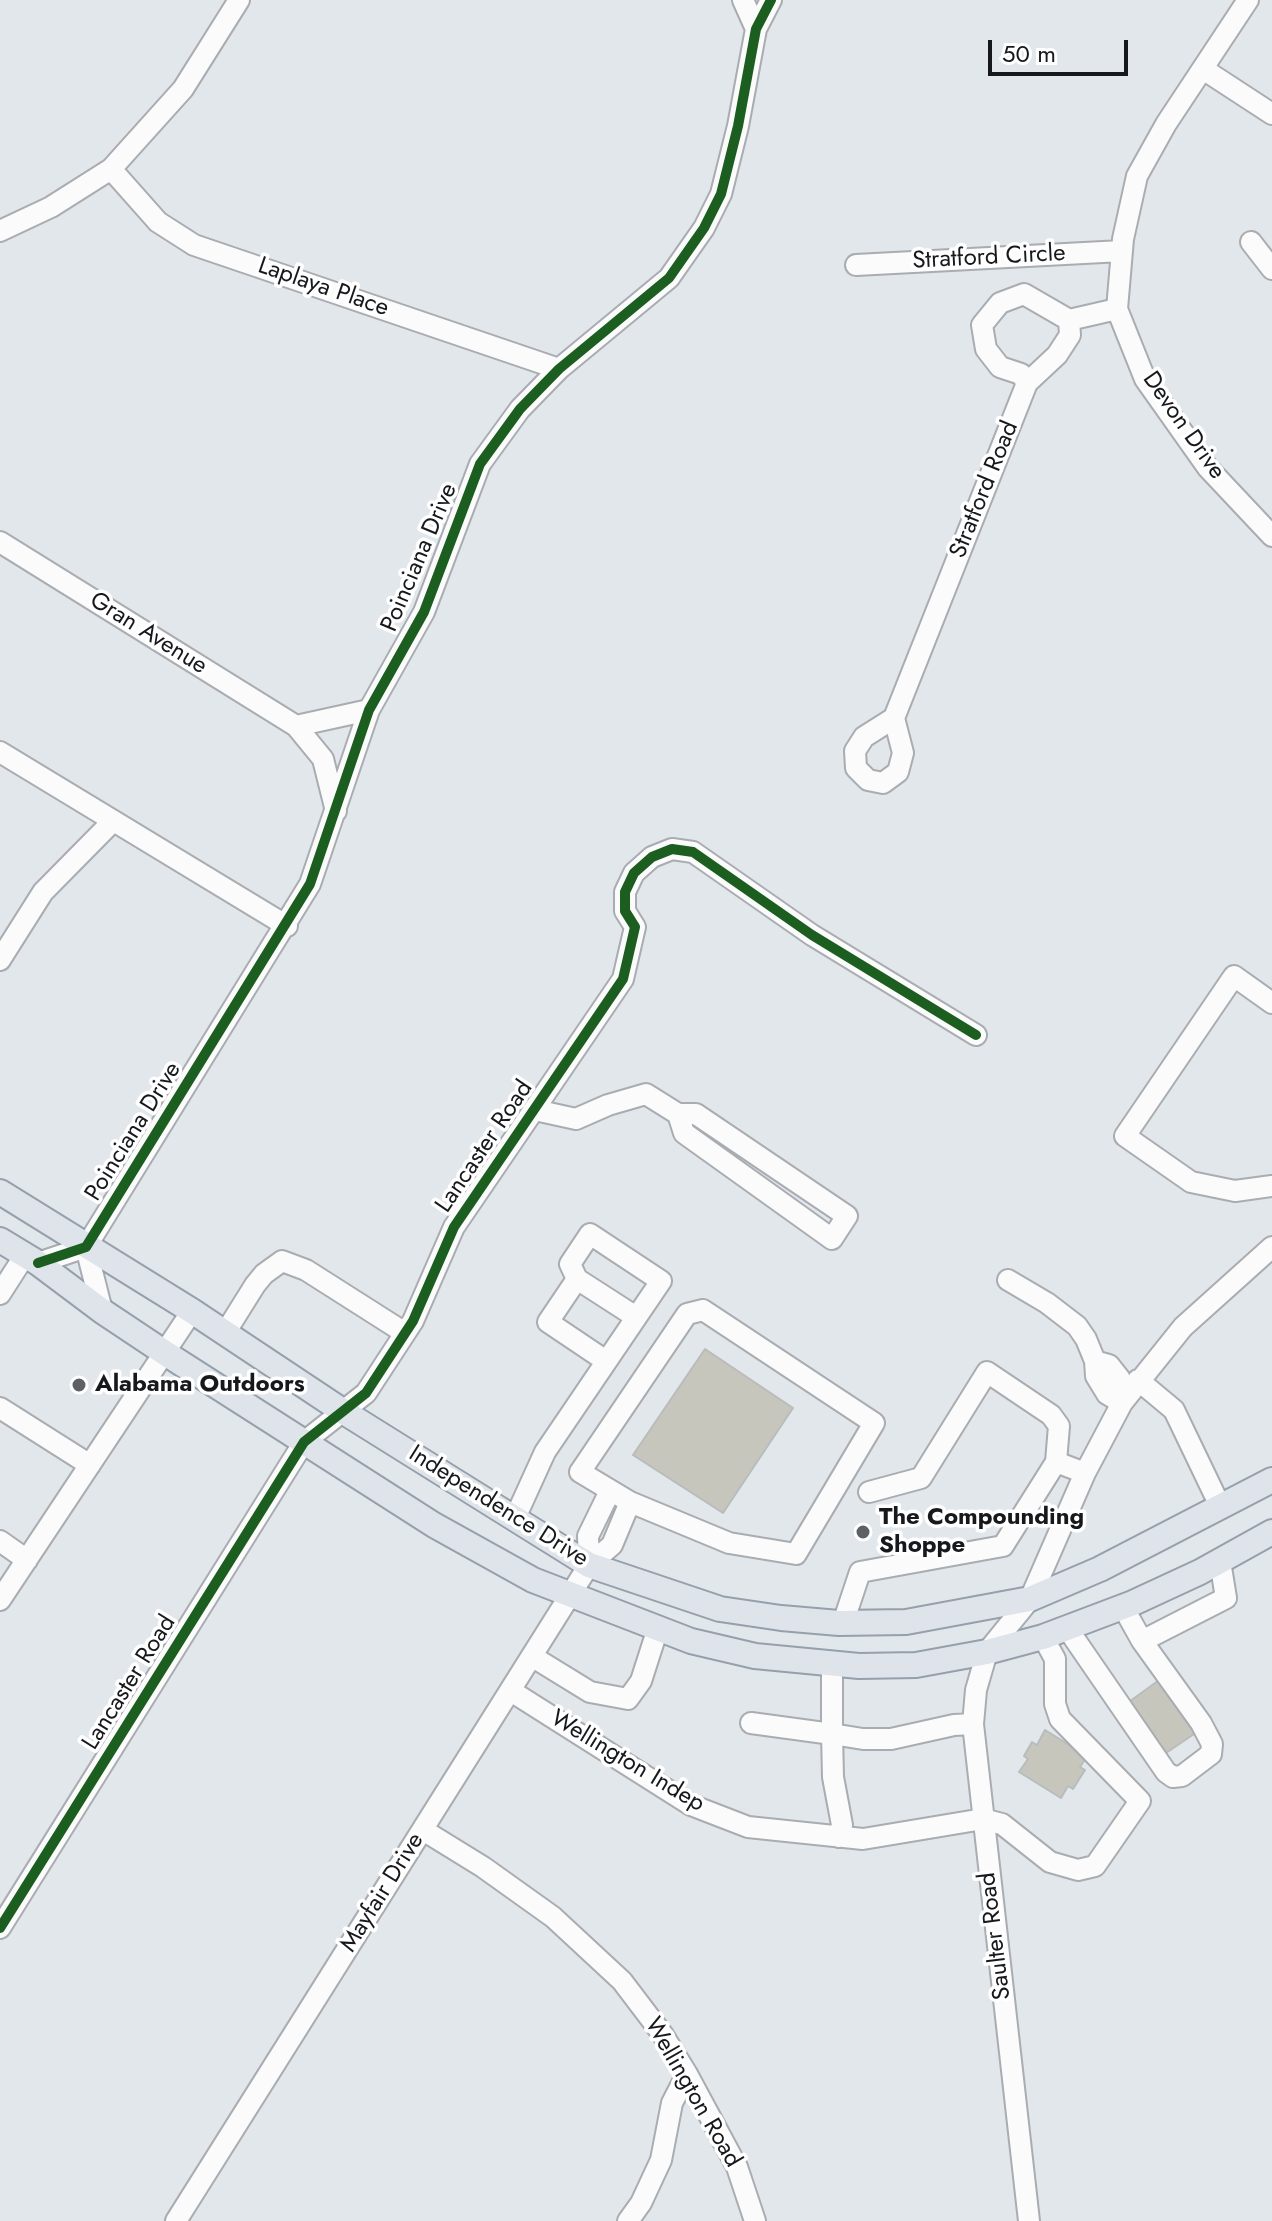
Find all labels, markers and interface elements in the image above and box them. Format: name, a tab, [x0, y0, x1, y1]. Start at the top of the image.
scale bar	[992, 24, 1132, 74]
text: 50 m	[1002, 36, 1056, 71]
street label: Stratford Circle	[912, 240, 1066, 276]
street label: Laplaya Place	[254, 252, 392, 324]
street label: Devon Drive	[1135, 367, 1231, 485]
street label: Stratford Road	[944, 417, 1026, 563]
street label: Poinciana Drive	[376, 480, 464, 636]
street label: Gran Avenue	[84, 587, 212, 681]
street label: Poinciana Drive	[80, 1057, 188, 1207]
street label: Lancaster Road	[430, 1076, 540, 1218]
place label: Alabama Outdoors	[95, 1371, 305, 1399]
marker: Alabama Outdoors	[70, 1376, 88, 1394]
street label: Independence Drive	[403, 1440, 593, 1574]
place label: The Compounding Shoppe	[879, 1504, 1084, 1560]
marker: The Compounding Shoppe	[854, 1523, 872, 1541]
street label: Lancaster Road	[77, 1611, 183, 1755]
street label: Wellington Indep	[545, 1705, 709, 1819]
street label: Mayfair Drive	[335, 1828, 431, 1958]
street label: Saulter Road	[974, 1871, 1018, 2001]
street label: Wellington Road	[637, 2013, 747, 2173]

